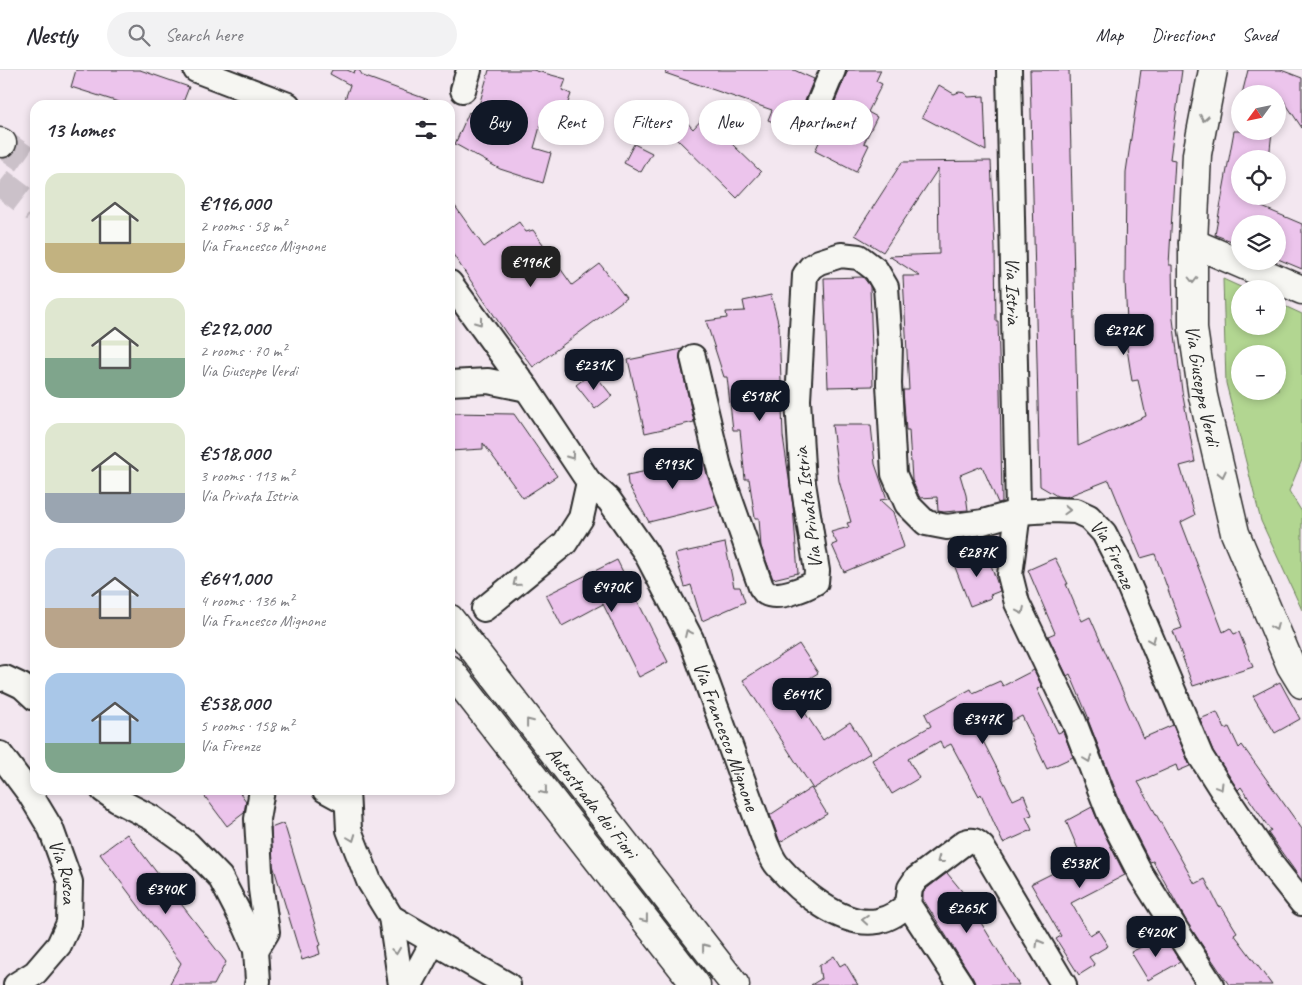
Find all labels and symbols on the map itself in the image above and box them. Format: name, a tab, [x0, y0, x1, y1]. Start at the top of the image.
north arrow	[1231, 85, 1286, 140]
one-way arrow	[1199, 113, 1209, 122]
pin: €196K	[496, 246, 566, 288]
street label: Via Istria	[1000, 257, 1027, 326]
one-way arrow	[1188, 276, 1198, 284]
pin: €292K	[1089, 314, 1159, 356]
one-way arrow	[473, 316, 482, 326]
street label: Via Giuseppe Verdi	[1180, 324, 1227, 450]
pin: €231K	[559, 348, 629, 391]
pin: €518K	[725, 380, 795, 422]
street label: Via Privata Istria	[788, 445, 828, 570]
pin: €193K	[638, 448, 708, 490]
one-way arrow	[565, 450, 574, 460]
one-way arrow	[1216, 470, 1227, 479]
one-way arrow	[1064, 505, 1071, 515]
street label: Via Firenze	[1085, 514, 1142, 594]
pin: €287K	[942, 536, 1012, 578]
pin: €470K	[577, 570, 647, 613]
one-way arrow	[512, 578, 521, 587]
one-way arrow	[1015, 606, 1025, 615]
one-way arrow	[1269, 622, 1280, 631]
one-way arrow	[684, 629, 694, 638]
one-way arrow	[1145, 635, 1156, 644]
street label: Via Francesco Mignone	[688, 658, 766, 815]
pin: €641K	[767, 678, 837, 720]
pin: €347K	[948, 702, 1018, 745]
one-way arrow	[527, 719, 535, 728]
street label: Autostrada dei Fiori	[541, 741, 645, 865]
one-way arrow	[1082, 754, 1092, 763]
one-way arrow	[1213, 781, 1223, 790]
one-way arrow	[539, 785, 547, 794]
one-way arrow	[346, 833, 356, 842]
street label: Via Rusca	[43, 836, 83, 906]
pin: €538K	[1045, 846, 1115, 889]
one-way arrow	[936, 854, 946, 863]
pin: €340K	[131, 872, 201, 915]
pin: €265K	[932, 892, 1002, 934]
one-way arrow	[639, 913, 647, 922]
one-way arrow	[860, 915, 868, 926]
pin: €420K	[1121, 916, 1191, 958]
one-way arrow	[1035, 940, 1045, 949]
one-way arrow	[702, 944, 710, 953]
one-way arrow	[390, 947, 401, 955]

